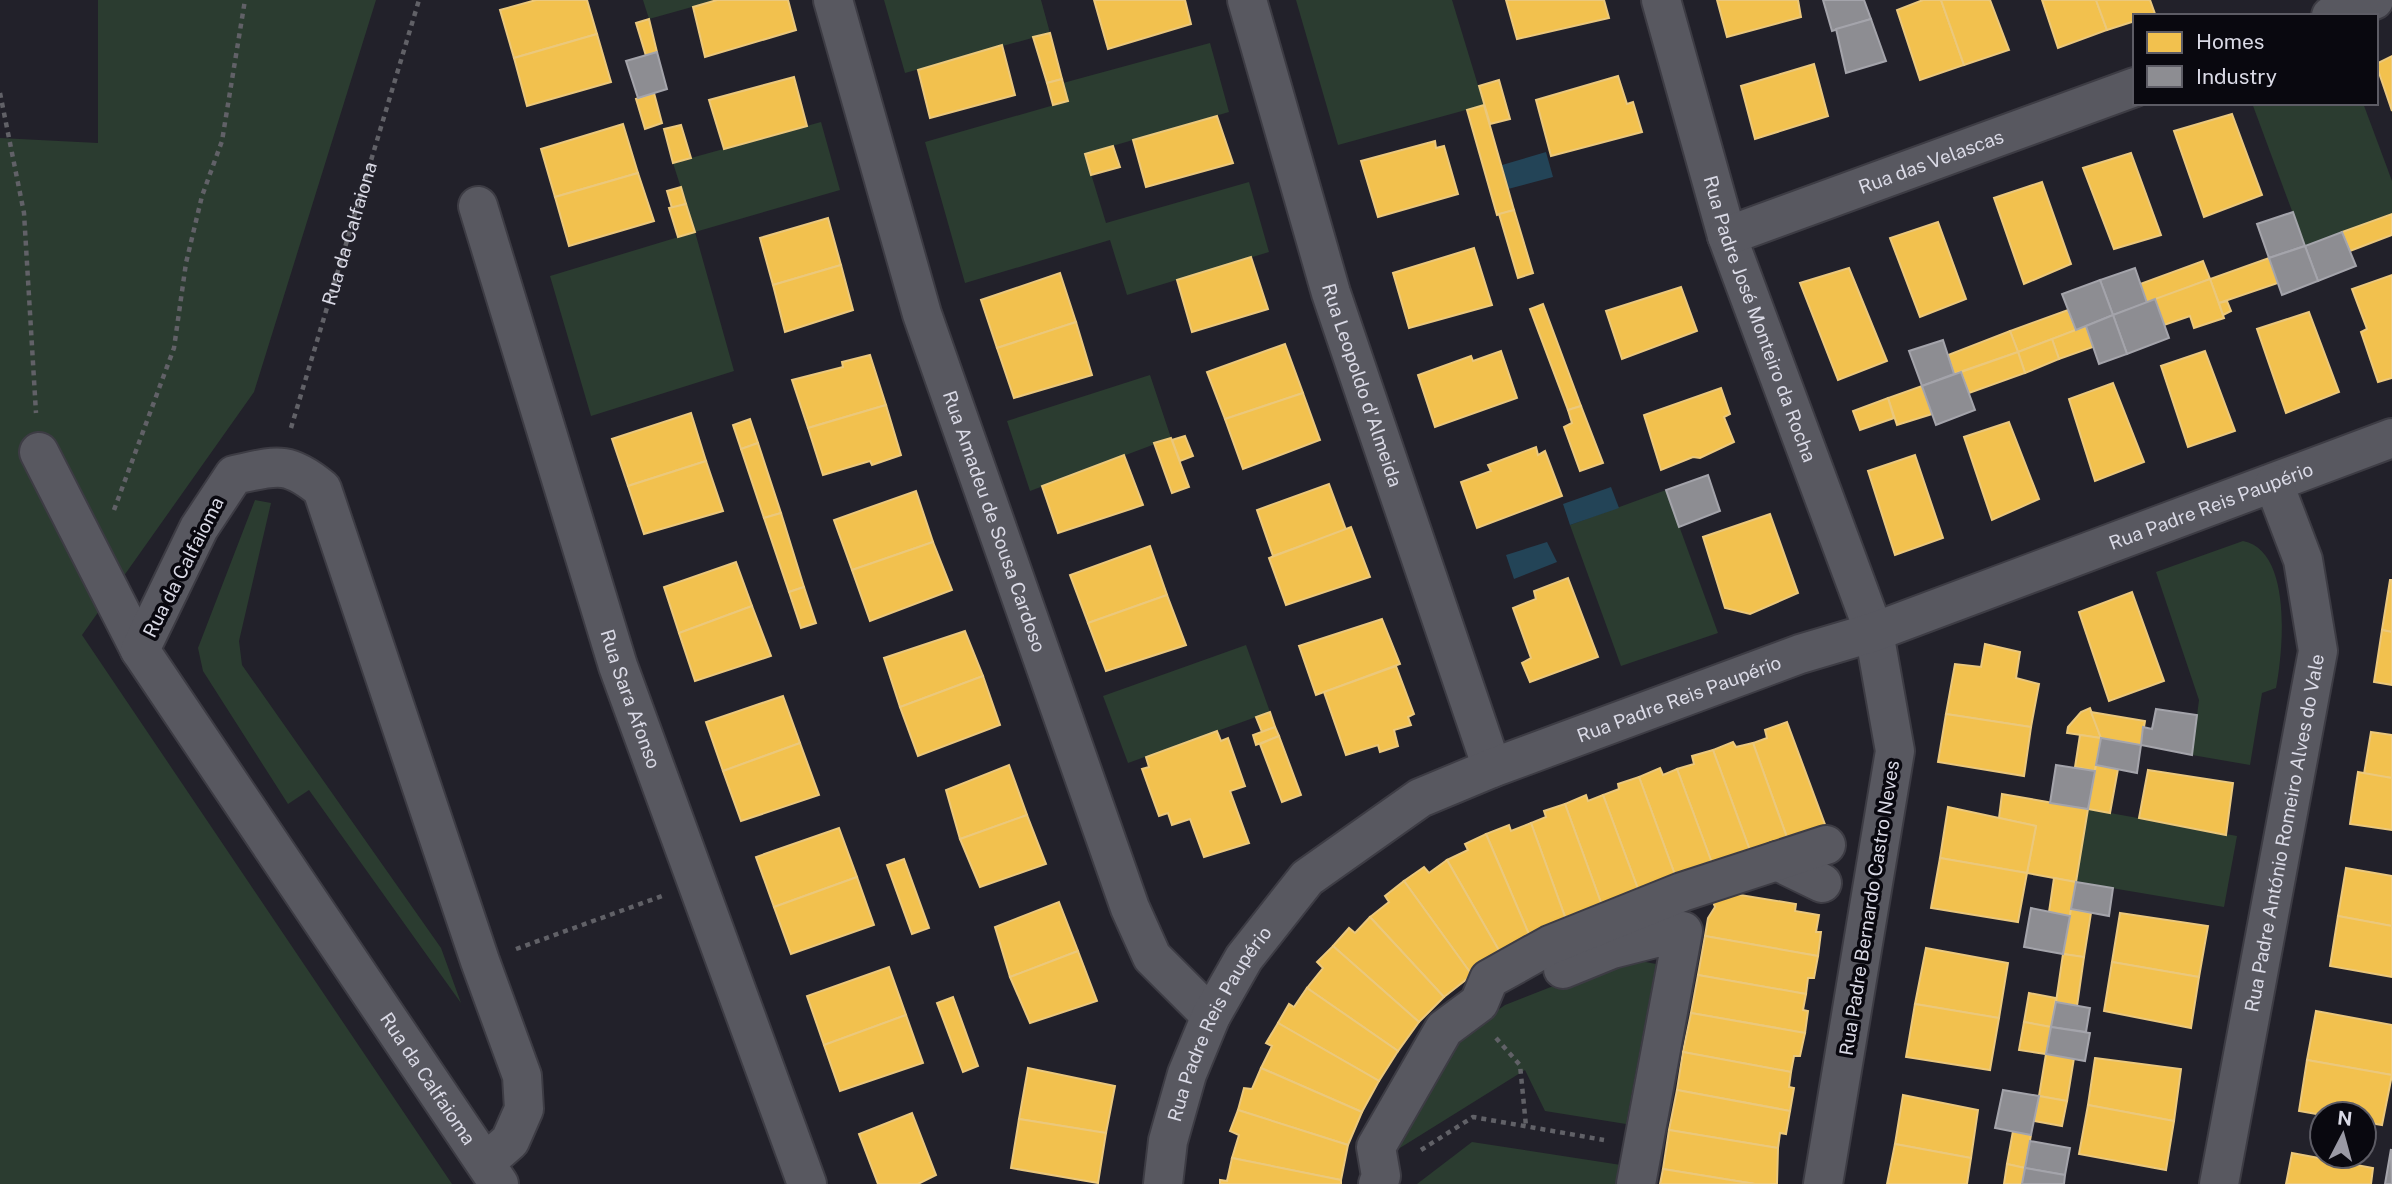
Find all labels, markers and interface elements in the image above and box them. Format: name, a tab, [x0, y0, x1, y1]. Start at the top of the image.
legend	[2133, 14, 2378, 105]
text: Homes	[2196, 29, 2264, 54]
text: Industry	[2196, 64, 2277, 89]
street label: Rua das Velascas	[1855, 125, 2006, 198]
street label: Rua da Calfaiona	[317, 159, 381, 308]
street label: Rua Padre José Monteiro da Rocha	[1700, 173, 1821, 465]
street label: Rua Leopoldo d'Almeida	[1318, 281, 1407, 490]
street label: Rua Amadeu de Sousa Cardoso	[939, 387, 1051, 655]
street label: Rua Padre Reis Paupério	[2106, 458, 2316, 554]
street label: Rua da Calfaioma	[138, 493, 228, 641]
street label: Rua Sara Afonso	[596, 626, 665, 771]
street label: Rua Padre Reis Paupério	[1574, 651, 1784, 747]
street label: Rua Padre António Romeiro Alves do Vale	[2240, 652, 2328, 1014]
street label: Rua Padre Bernardo Castro Neves	[1835, 759, 1903, 1057]
street label: Rua Padre Reis Paupério	[1163, 922, 1276, 1124]
street label: Rua da Calfaioma	[376, 1008, 480, 1149]
north arrow	[2308, 1100, 2378, 1170]
text: N	[2336, 1106, 2353, 1130]

